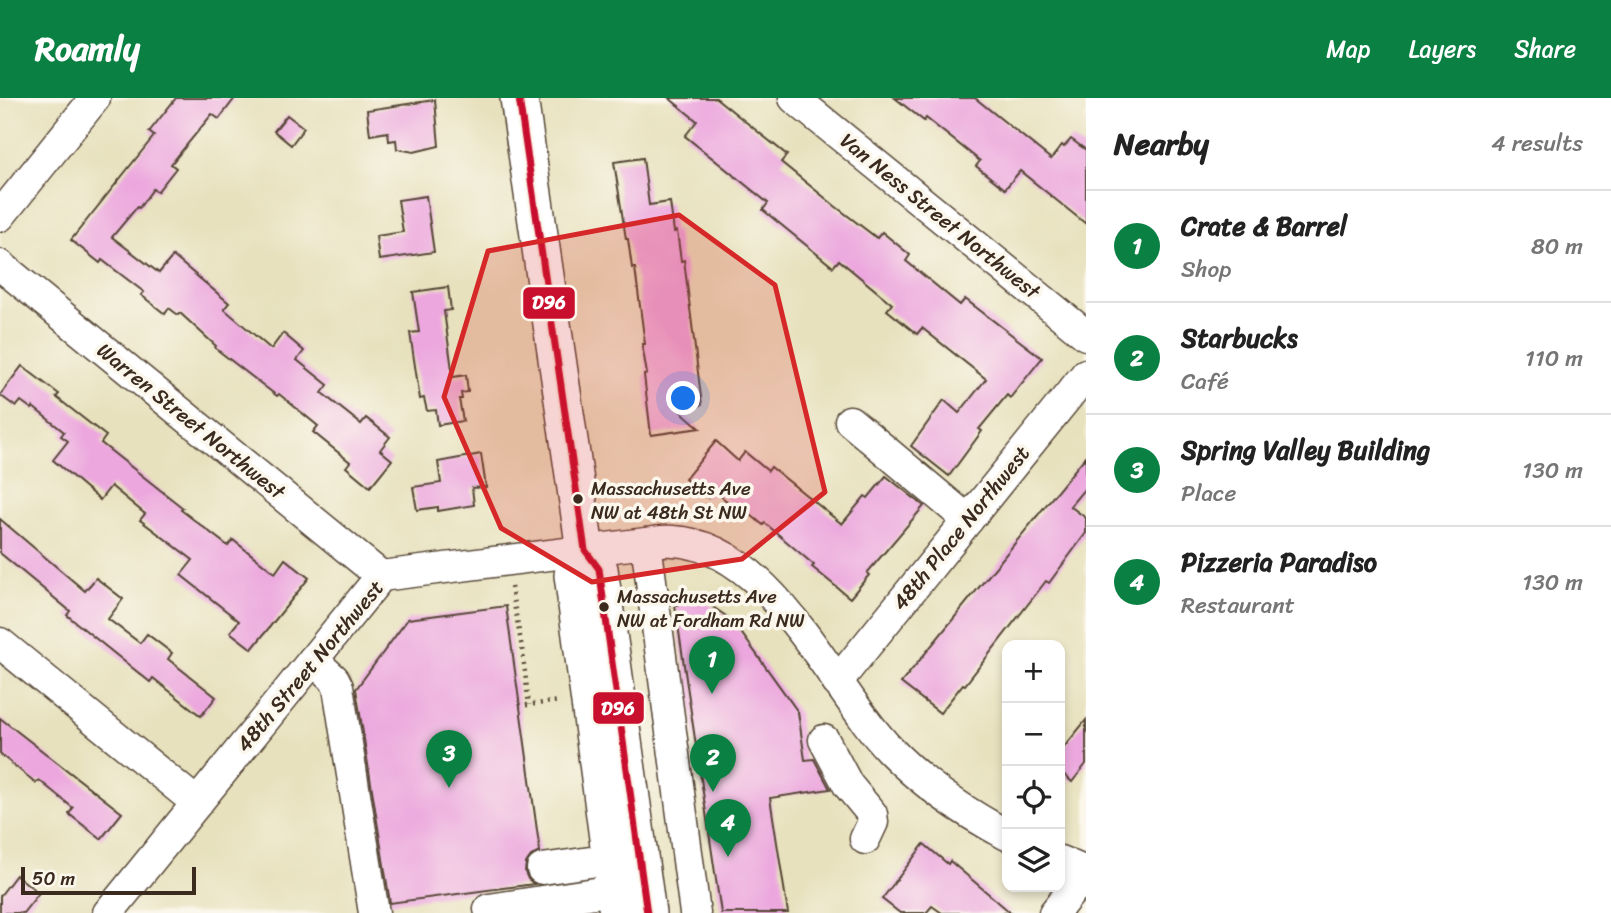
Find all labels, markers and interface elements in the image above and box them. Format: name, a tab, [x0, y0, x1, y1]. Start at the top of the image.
text: Roamly	[35, 20, 140, 78]
text: Map	[1326, 28, 1371, 70]
text: Layers	[1409, 28, 1476, 70]
text: Share	[1514, 28, 1576, 70]
text: Nearby	[1114, 117, 1209, 171]
street label: Van Ness Street Northwest	[831, 123, 1050, 310]
text: 4 results	[1491, 123, 1583, 164]
text: Crate & Barrel	[1181, 203, 1347, 249]
text: 1	[1132, 226, 1142, 267]
text: 80 m	[1531, 226, 1583, 267]
text: Shop	[1181, 249, 1231, 290]
line badge: D96	[522, 286, 576, 320]
text: D96	[532, 286, 566, 319]
text: Starbucks	[1181, 315, 1298, 361]
street label: Warren Street Northwest	[88, 333, 295, 510]
text: 2	[1130, 338, 1144, 379]
text: 110 m	[1525, 338, 1583, 379]
text: Café	[1181, 361, 1229, 402]
your location	[666, 381, 700, 415]
text: Spring Valley Building	[1181, 427, 1430, 473]
street label: 48th Place Northwest	[882, 437, 1040, 619]
text: 3	[1131, 450, 1143, 491]
text: 130 m	[1522, 450, 1583, 491]
place label: Massachusetts Ave NW at 48th St NW	[591, 472, 751, 529]
text: Place	[1181, 473, 1236, 514]
marker: Massachusetts Ave NW at 48th St NW	[571, 492, 585, 506]
text: Pizzeria Paradiso	[1181, 539, 1377, 585]
text: 4	[1130, 562, 1144, 603]
text: 130 m	[1522, 562, 1583, 603]
street label: 48th Street Northwest	[226, 571, 394, 761]
place label: Massachusetts Ave NW at Fordham Rd NW	[617, 580, 805, 637]
text: Restaurant	[1181, 585, 1295, 626]
marker: Massachusetts Ave NW at Fordham Rd NW	[597, 600, 611, 614]
pin: 1	[689, 636, 735, 694]
map controls	[1002, 640, 1065, 892]
button: +	[1002, 640, 1065, 703]
line badge: D96	[592, 691, 645, 725]
text: D96	[601, 692, 635, 725]
button: −	[1002, 703, 1065, 766]
pin: 3	[426, 730, 472, 788]
pin: 2	[690, 734, 736, 792]
button: locate	[1002, 766, 1065, 829]
pin: 4	[705, 799, 751, 857]
button: layers	[1002, 829, 1065, 892]
text: 50 m	[32, 862, 75, 895]
scale bar	[21, 864, 196, 896]

